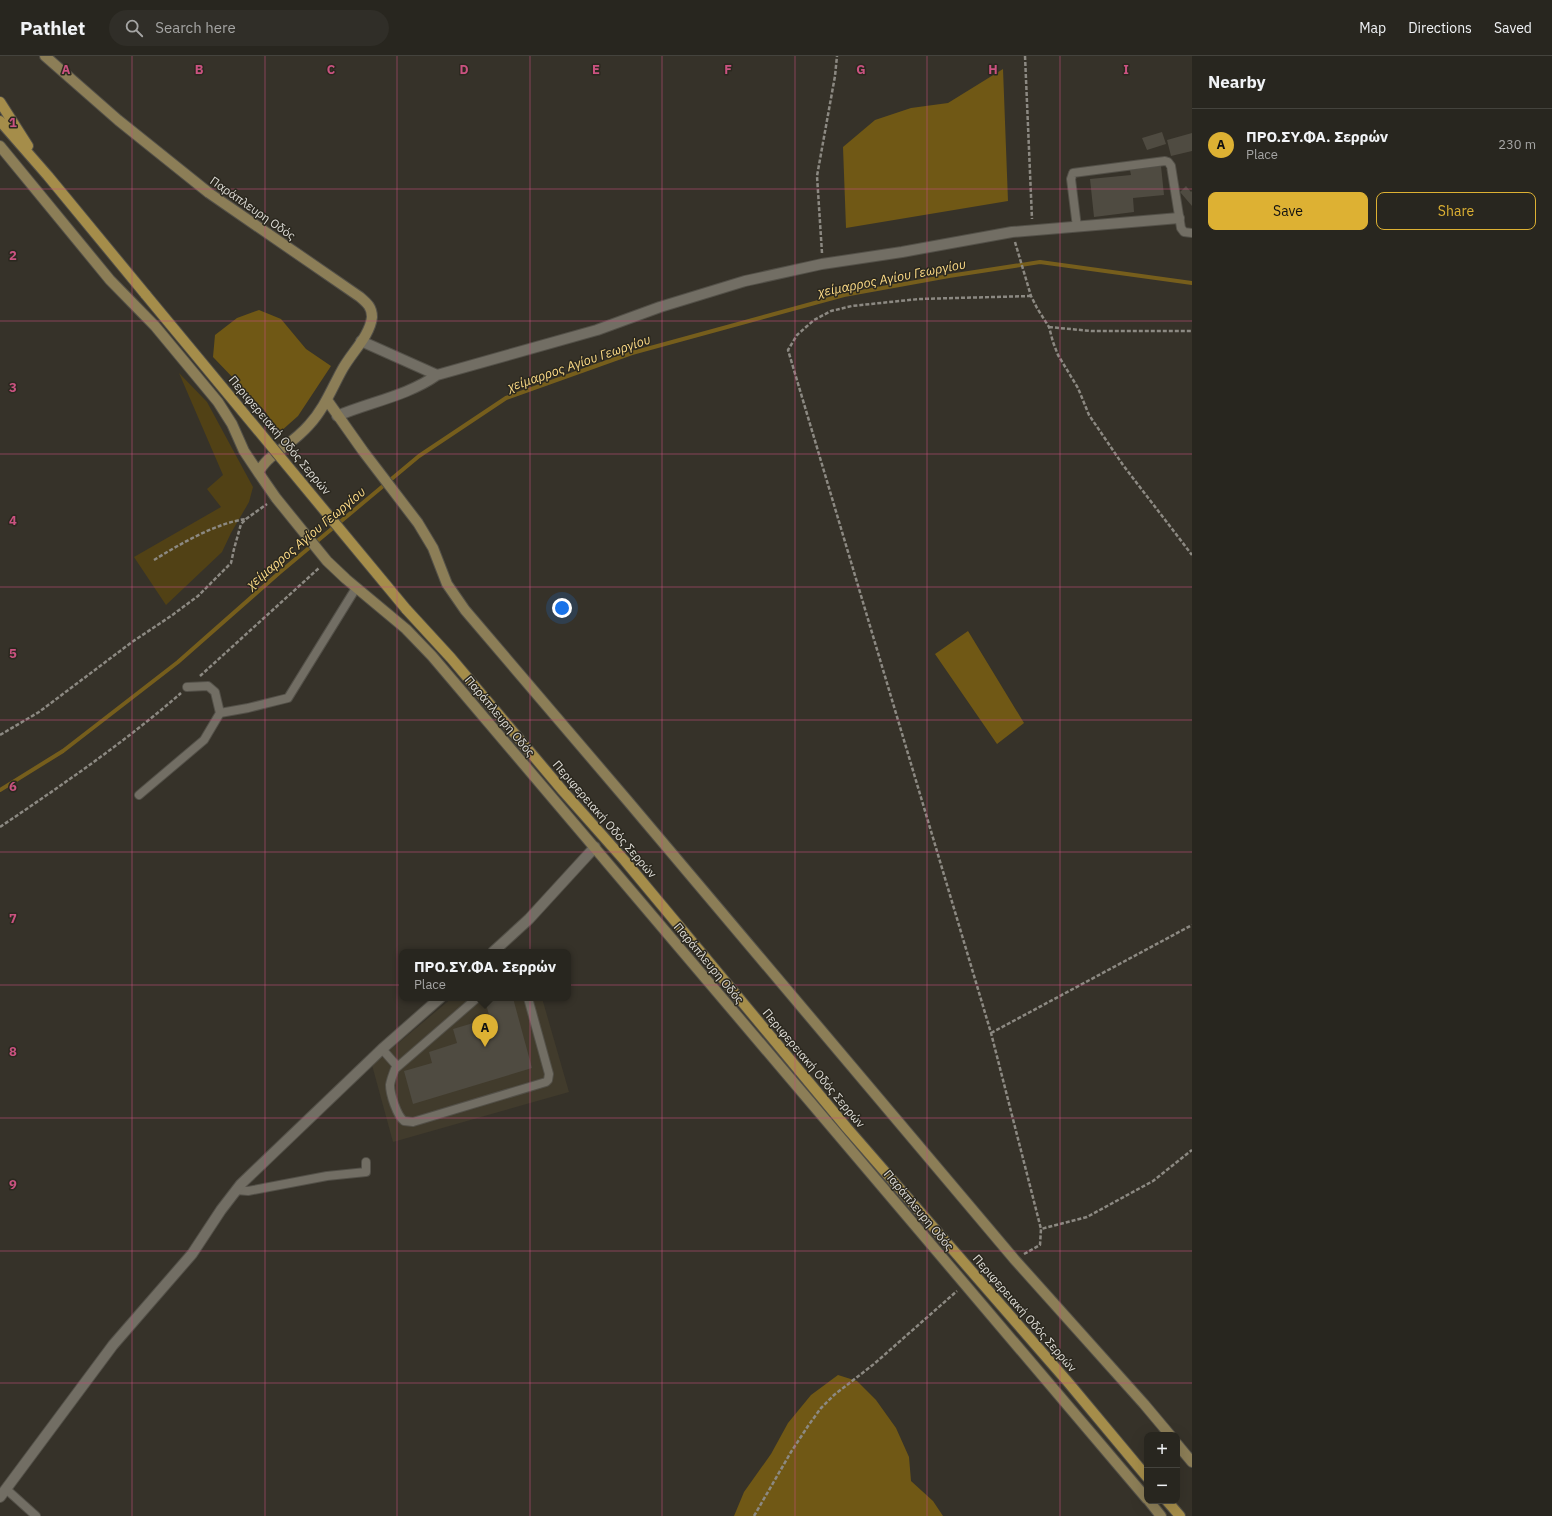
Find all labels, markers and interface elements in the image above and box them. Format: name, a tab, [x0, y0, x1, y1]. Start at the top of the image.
search box	[109, 10, 389, 46]
text: Pathlet	[20, 16, 85, 40]
icon: search	[123, 17, 145, 39]
text: Search here	[155, 18, 236, 37]
text: Map	[1359, 19, 1386, 37]
text: Directions	[1408, 19, 1472, 37]
text: Saved	[1494, 19, 1532, 37]
text: A	[62, 61, 71, 78]
text: B	[195, 61, 204, 78]
text: C	[327, 61, 336, 78]
text: D	[459, 61, 469, 78]
text: E	[592, 61, 600, 78]
text: F	[724, 61, 732, 78]
text: G	[856, 61, 866, 78]
text: H	[988, 61, 998, 78]
text: I	[1123, 61, 1129, 78]
text: Nearby	[1208, 71, 1266, 93]
text: 1	[9, 114, 17, 131]
text: ΠΡΟ.ΣΥ.ΦΑ. Σερρών	[1246, 127, 1388, 146]
text: A	[1217, 136, 1225, 153]
text: 230 m	[1498, 136, 1536, 153]
text: Place	[1246, 146, 1278, 163]
street label: Παράπλευρη Οδός	[207, 173, 299, 243]
button: Save	[1208, 192, 1368, 230]
button: Share	[1376, 192, 1536, 230]
text: 2	[9, 247, 17, 264]
water label: χείμαρρος Αγίου Γεωργίου	[815, 255, 967, 301]
water label: χείμαρρος Αγίου Γεωργίου	[503, 331, 653, 396]
street label: Περιφερειακή Οδός Σερρών	[226, 372, 334, 498]
text: 3	[9, 379, 17, 396]
water label: χείμαρρος Αγίου Γεωργίου	[241, 483, 369, 594]
text: 4	[9, 512, 17, 529]
your location	[552, 598, 572, 618]
text: 5	[9, 645, 17, 662]
street label: Παράπλευρη Οδός	[462, 673, 538, 760]
street label: Περιφερειακή Οδός Σερρών	[550, 757, 660, 881]
text: 6	[9, 778, 17, 795]
text: 7	[9, 910, 17, 927]
street label: Παράπλευρη Οδός	[671, 920, 747, 1007]
popup	[399, 949, 571, 1001]
text: ΠΡΟ.ΣΥ.ΦΑ. Σερρών	[414, 957, 556, 976]
text: Place	[414, 976, 446, 993]
street label: Περιφερειακή Οδός Σερρών	[760, 1005, 868, 1131]
pin: A	[472, 1014, 498, 1047]
text: 8	[9, 1043, 17, 1060]
street label: Παράπλευρη Οδός	[881, 1167, 957, 1254]
text: 9	[9, 1176, 17, 1193]
street label: Περιφερειακή Οδός Σερρών	[970, 1251, 1080, 1375]
map controls	[1144, 1432, 1180, 1504]
button: +	[1144, 1432, 1180, 1468]
button: −	[1144, 1468, 1180, 1504]

